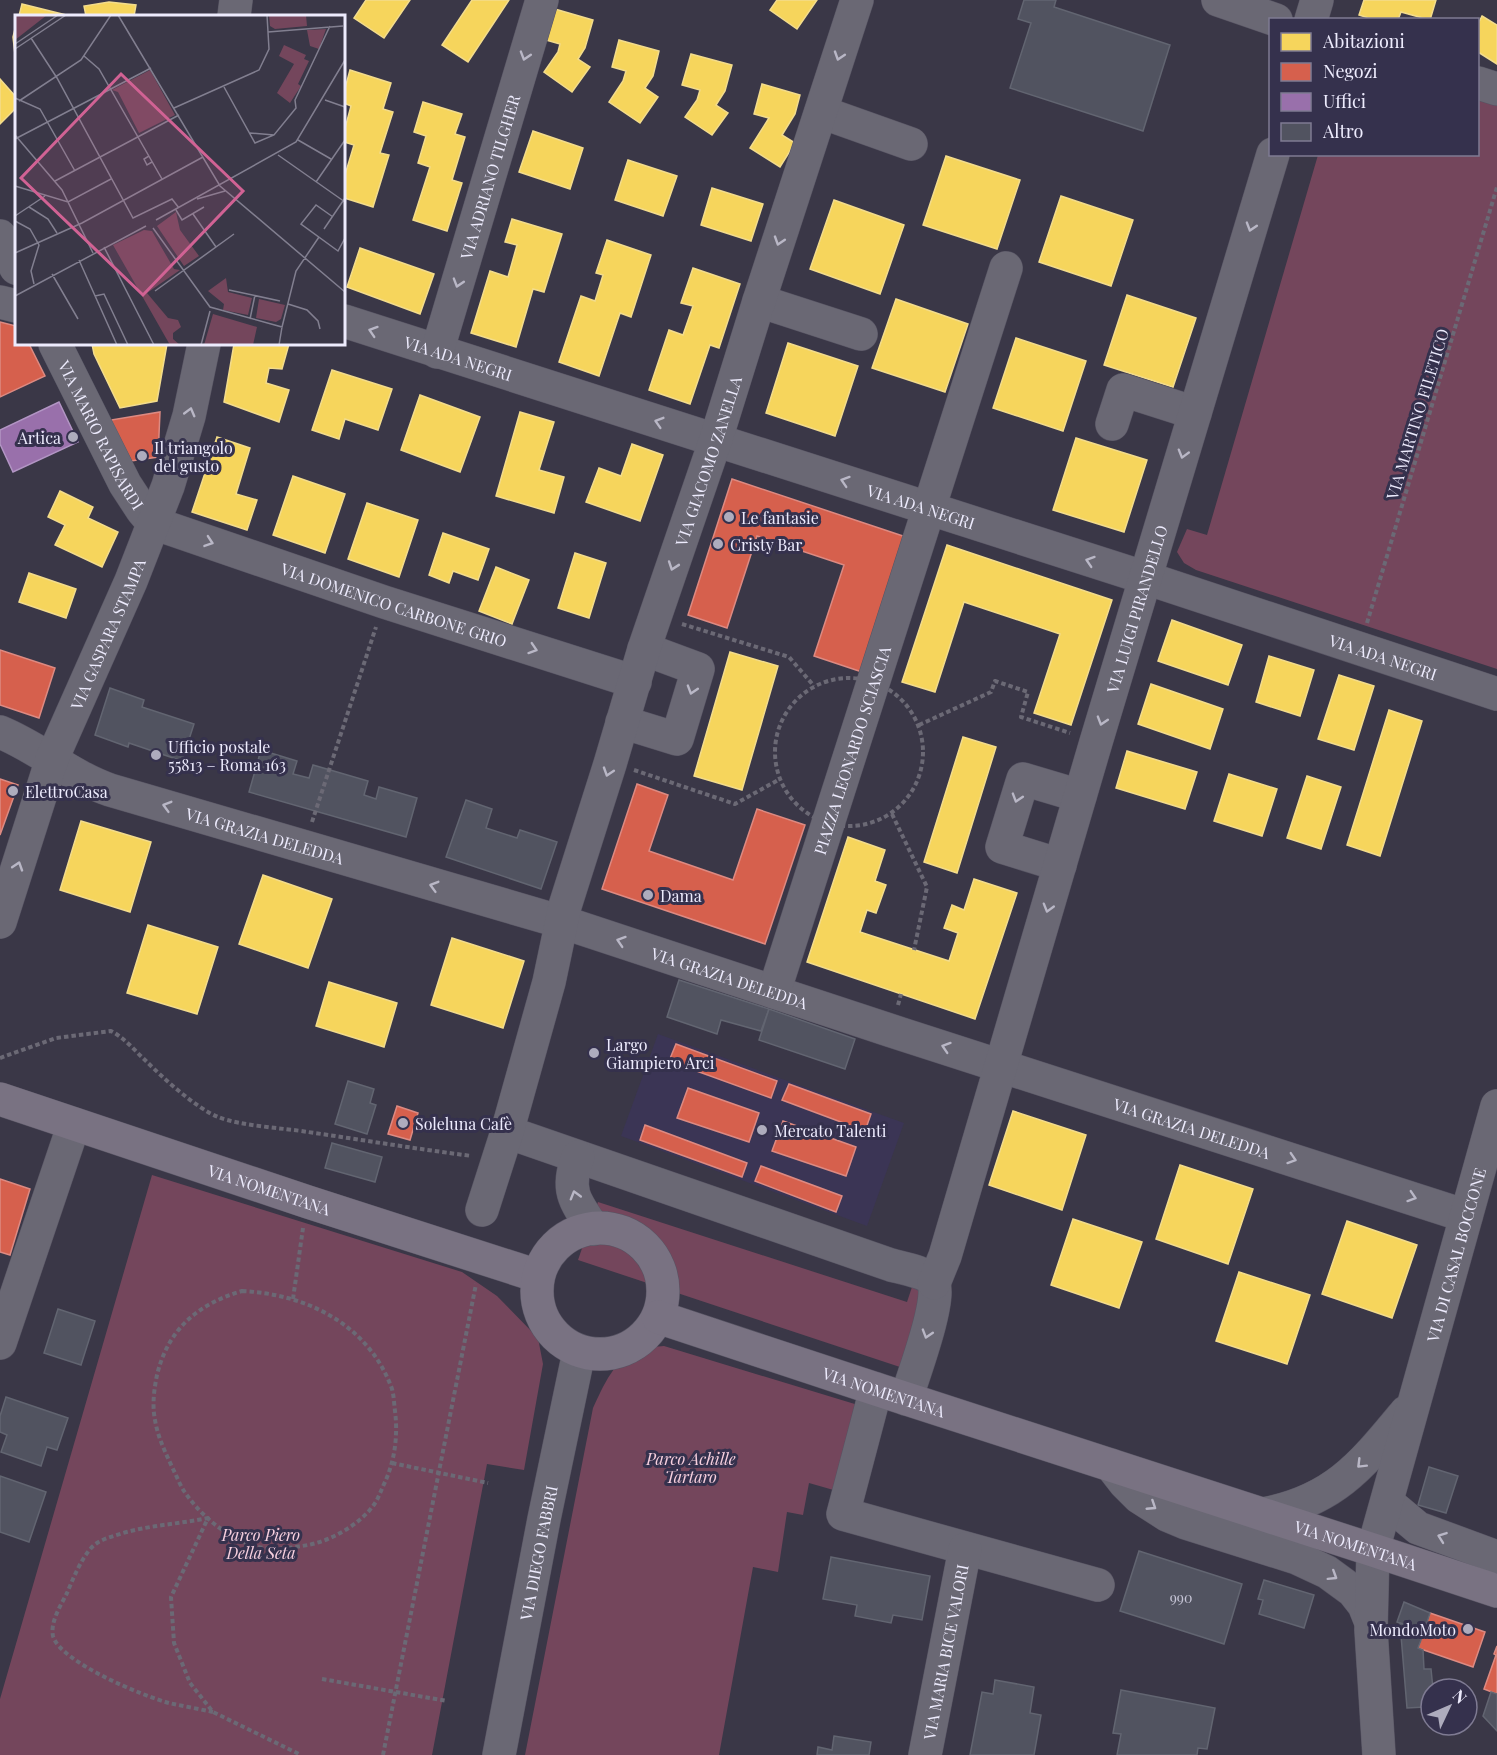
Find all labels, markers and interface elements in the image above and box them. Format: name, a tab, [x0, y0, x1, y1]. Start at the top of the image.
inset map	[15, 15, 345, 345]
legend	[1269, 18, 1479, 156]
text: Abitazioni	[1322, 29, 1405, 53]
one-way arrow	[520, 50, 532, 61]
one-way arrow	[834, 50, 846, 61]
text: Negozi	[1323, 59, 1378, 83]
text: Uffici	[1323, 89, 1366, 113]
street label: VIA ADRIANO TILGHER	[455, 91, 524, 262]
text: Altro	[1322, 119, 1364, 143]
one-way arrow	[1246, 221, 1258, 232]
one-way arrow	[773, 235, 786, 246]
one-way arrow	[453, 277, 465, 288]
one-way arrow	[368, 326, 379, 338]
street label: VIA MARTINO FILETICO	[1381, 326, 1453, 503]
street label: VIA ADA NEGRI	[401, 330, 515, 385]
street label: VIA MARIO RAPISARDI	[54, 356, 149, 513]
street label: VIA GIACOMO ZANELLA	[669, 372, 746, 549]
one-way arrow	[182, 407, 195, 417]
one-way arrow	[654, 416, 665, 429]
place label: Artica	[17, 427, 61, 448]
marker: Artica	[66, 430, 80, 444]
place label: Il triangolo del gusto	[154, 437, 233, 476]
one-way arrow	[1178, 448, 1190, 459]
marker: Il triangolo del gusto	[135, 449, 149, 463]
one-way arrow	[840, 476, 851, 489]
street label: VIA ADA NEGRI	[863, 478, 978, 533]
place label: Le fantasie	[741, 507, 819, 528]
marker: Le fantasie	[722, 510, 736, 524]
street label: VIA LUIGI PIRANDELLO	[1101, 522, 1171, 696]
place label: Cristy Bar	[730, 534, 802, 555]
one-way arrow	[203, 535, 213, 547]
marker: Cristy Bar	[711, 537, 725, 551]
street label: VIA GASPARA STAMPA	[64, 554, 150, 713]
one-way arrow	[1085, 556, 1096, 568]
street label: VIA DOMENICO CARBONE GRIO	[277, 557, 510, 651]
one-way arrow	[667, 560, 680, 571]
street label: VIA ADA NEGRI	[1326, 628, 1440, 684]
one-way arrow	[527, 642, 538, 655]
street label: PIAZZA LEONARDO SCIASCIA	[808, 642, 895, 857]
one-way arrow	[687, 684, 699, 695]
one-way arrow	[1097, 715, 1109, 726]
place label: Ufficio postale 55813 – Roma 163	[168, 736, 286, 775]
marker: Ufficio postale 55813 – Roma 163	[149, 748, 163, 762]
one-way arrow	[603, 766, 615, 777]
place label: ElettroCasa	[25, 781, 108, 802]
marker: ElettroCasa	[6, 784, 20, 798]
one-way arrow	[1012, 792, 1024, 803]
one-way arrow	[162, 801, 173, 813]
street label: VIA GRAZIA DELEDDA	[183, 802, 347, 869]
one-way arrow	[11, 861, 23, 872]
one-way arrow	[429, 880, 439, 893]
place label: Dama	[660, 885, 702, 906]
marker: Dama	[641, 888, 655, 902]
one-way arrow	[1043, 902, 1055, 913]
one-way arrow	[616, 936, 627, 948]
street label: VIA GRAZIA DELEDDA	[648, 941, 811, 1013]
place label: Largo Giampiero Arci	[606, 1034, 715, 1073]
one-way arrow	[941, 1042, 952, 1055]
marker: Largo Giampiero Arci	[587, 1046, 601, 1060]
street label: VIA GRAZIA DELEDDA	[1110, 1092, 1274, 1163]
place label: Soleluna Cafè	[415, 1113, 512, 1134]
marker: Soleluna Cafè	[396, 1116, 410, 1130]
place label: Mercato Talenti	[774, 1120, 887, 1141]
marker: Mercato Talenti	[755, 1123, 769, 1137]
one-way arrow	[1286, 1151, 1297, 1164]
street label: VIA NOMENTANA	[204, 1159, 334, 1219]
street label: VIA DI CASAL BOCCONE	[1421, 1165, 1490, 1345]
one-way arrow	[570, 1190, 582, 1201]
one-way arrow	[1406, 1190, 1417, 1203]
one-way arrow	[921, 1328, 934, 1339]
street label: VIA NOMENTANA	[819, 1361, 949, 1422]
park label: Parco Achille Tartaro	[645, 1448, 736, 1487]
one-way arrow	[1358, 1457, 1369, 1468]
street label: VIA DIEGO FABBRI	[514, 1483, 561, 1623]
one-way arrow	[1145, 1498, 1156, 1509]
street label: VIA NOMENTANA	[1291, 1514, 1421, 1575]
park label: Parco Piero Della Seta	[221, 1524, 300, 1563]
one-way arrow	[1437, 1532, 1448, 1545]
street label: VIA MARIA BICE VALORI	[918, 1562, 972, 1742]
one-way arrow	[1327, 1568, 1337, 1580]
house number: 990	[1170, 1588, 1192, 1607]
place label: MondoMoto	[1369, 1619, 1456, 1640]
marker: MondoMoto	[1461, 1622, 1475, 1636]
north arrow	[1419, 1677, 1479, 1737]
text: N	[1449, 1685, 1472, 1708]

